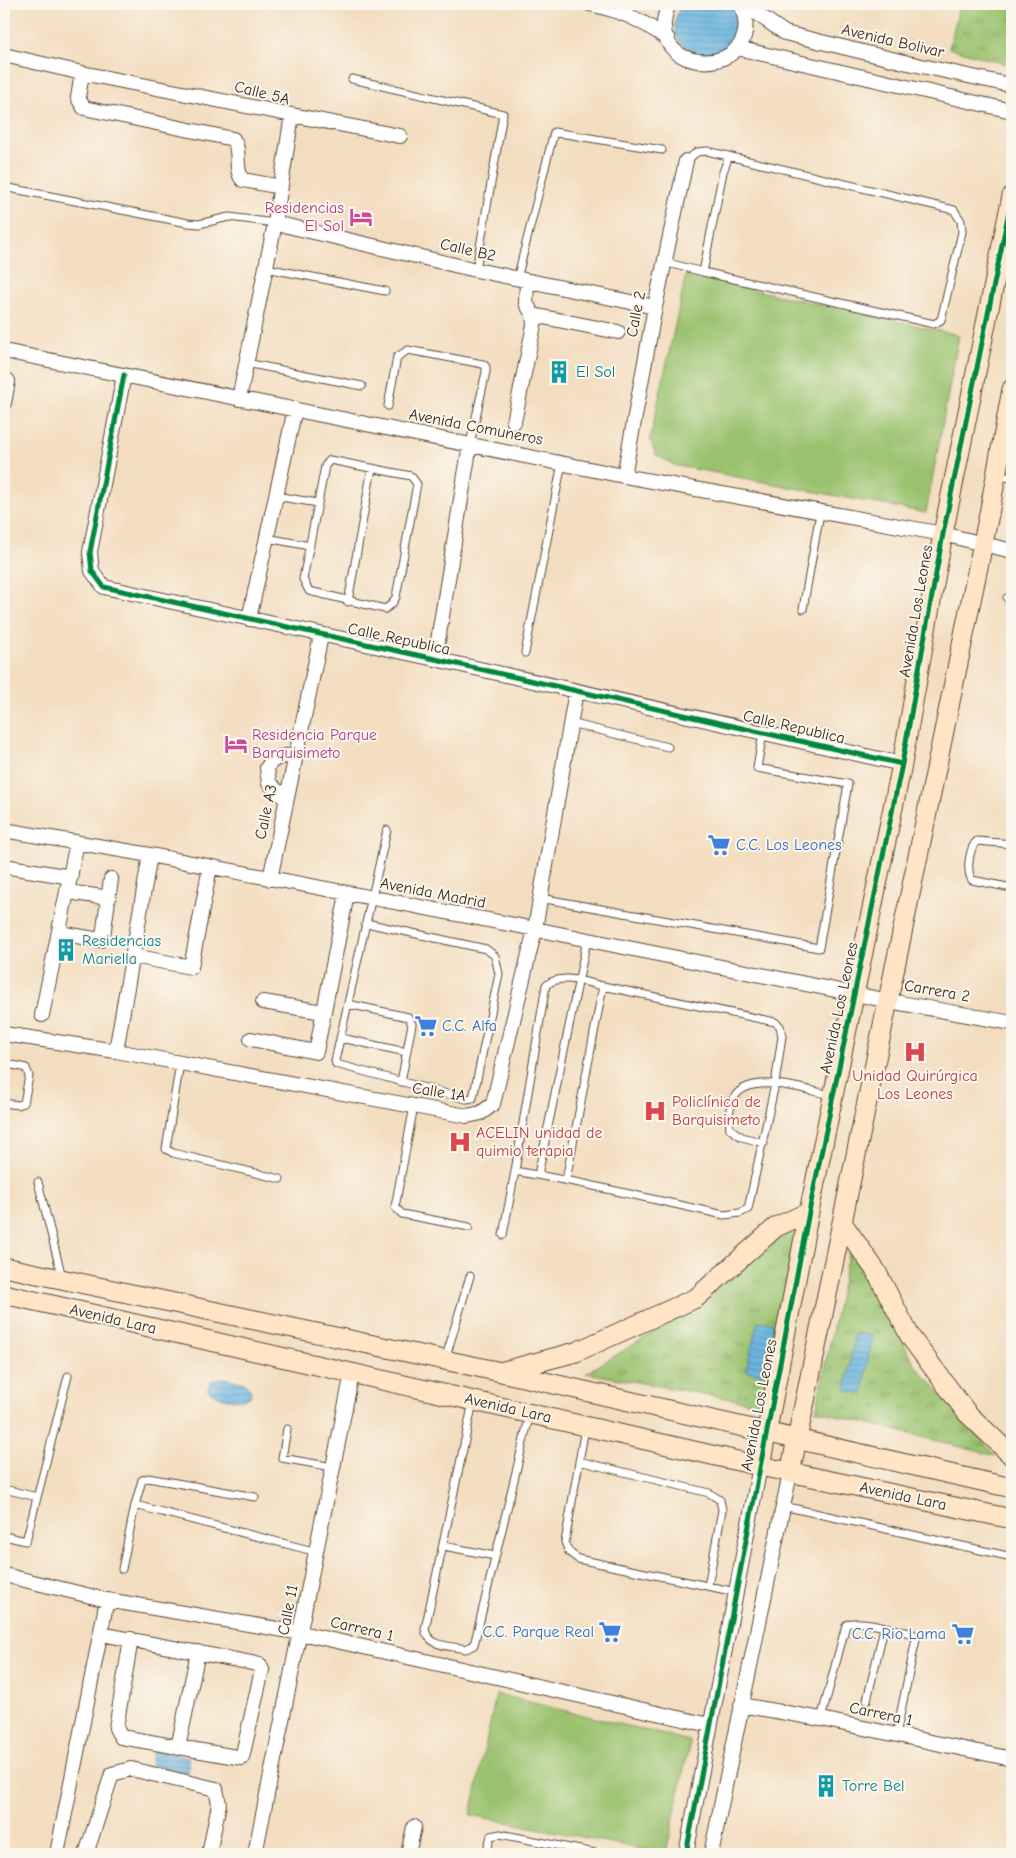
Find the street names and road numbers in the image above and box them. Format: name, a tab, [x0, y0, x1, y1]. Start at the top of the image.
street label: Avenida Bolivar	[840, 20, 947, 62]
street label: Calle 5A	[232, 77, 292, 109]
street label: Calle B2	[438, 235, 498, 265]
street label: Calle 2	[623, 289, 649, 339]
street label: Avenida Comuneros	[408, 405, 545, 449]
street label: Avenida Los Leones	[895, 543, 937, 679]
street label: Calle Republica	[346, 619, 452, 659]
street label: Calle Republica	[741, 707, 847, 747]
street label: Calle A3	[251, 783, 281, 841]
street label: Avenida Madrid	[379, 874, 487, 912]
street label: Avenida Los Leones	[816, 940, 862, 1075]
street label: Carrera 2	[903, 976, 971, 1006]
street label: Calle 1A	[411, 1079, 467, 1105]
street label: Avenida Lara	[68, 1300, 158, 1338]
street label: Avenida Los Leones	[737, 1337, 781, 1473]
street label: Avenida Lara	[463, 1389, 553, 1427]
street label: Avenida Lara	[858, 1478, 948, 1514]
street label: Calle 11	[274, 1583, 302, 1637]
street label: Carrera 1	[329, 1613, 395, 1645]
street label: Carrera 1	[848, 1698, 914, 1730]

